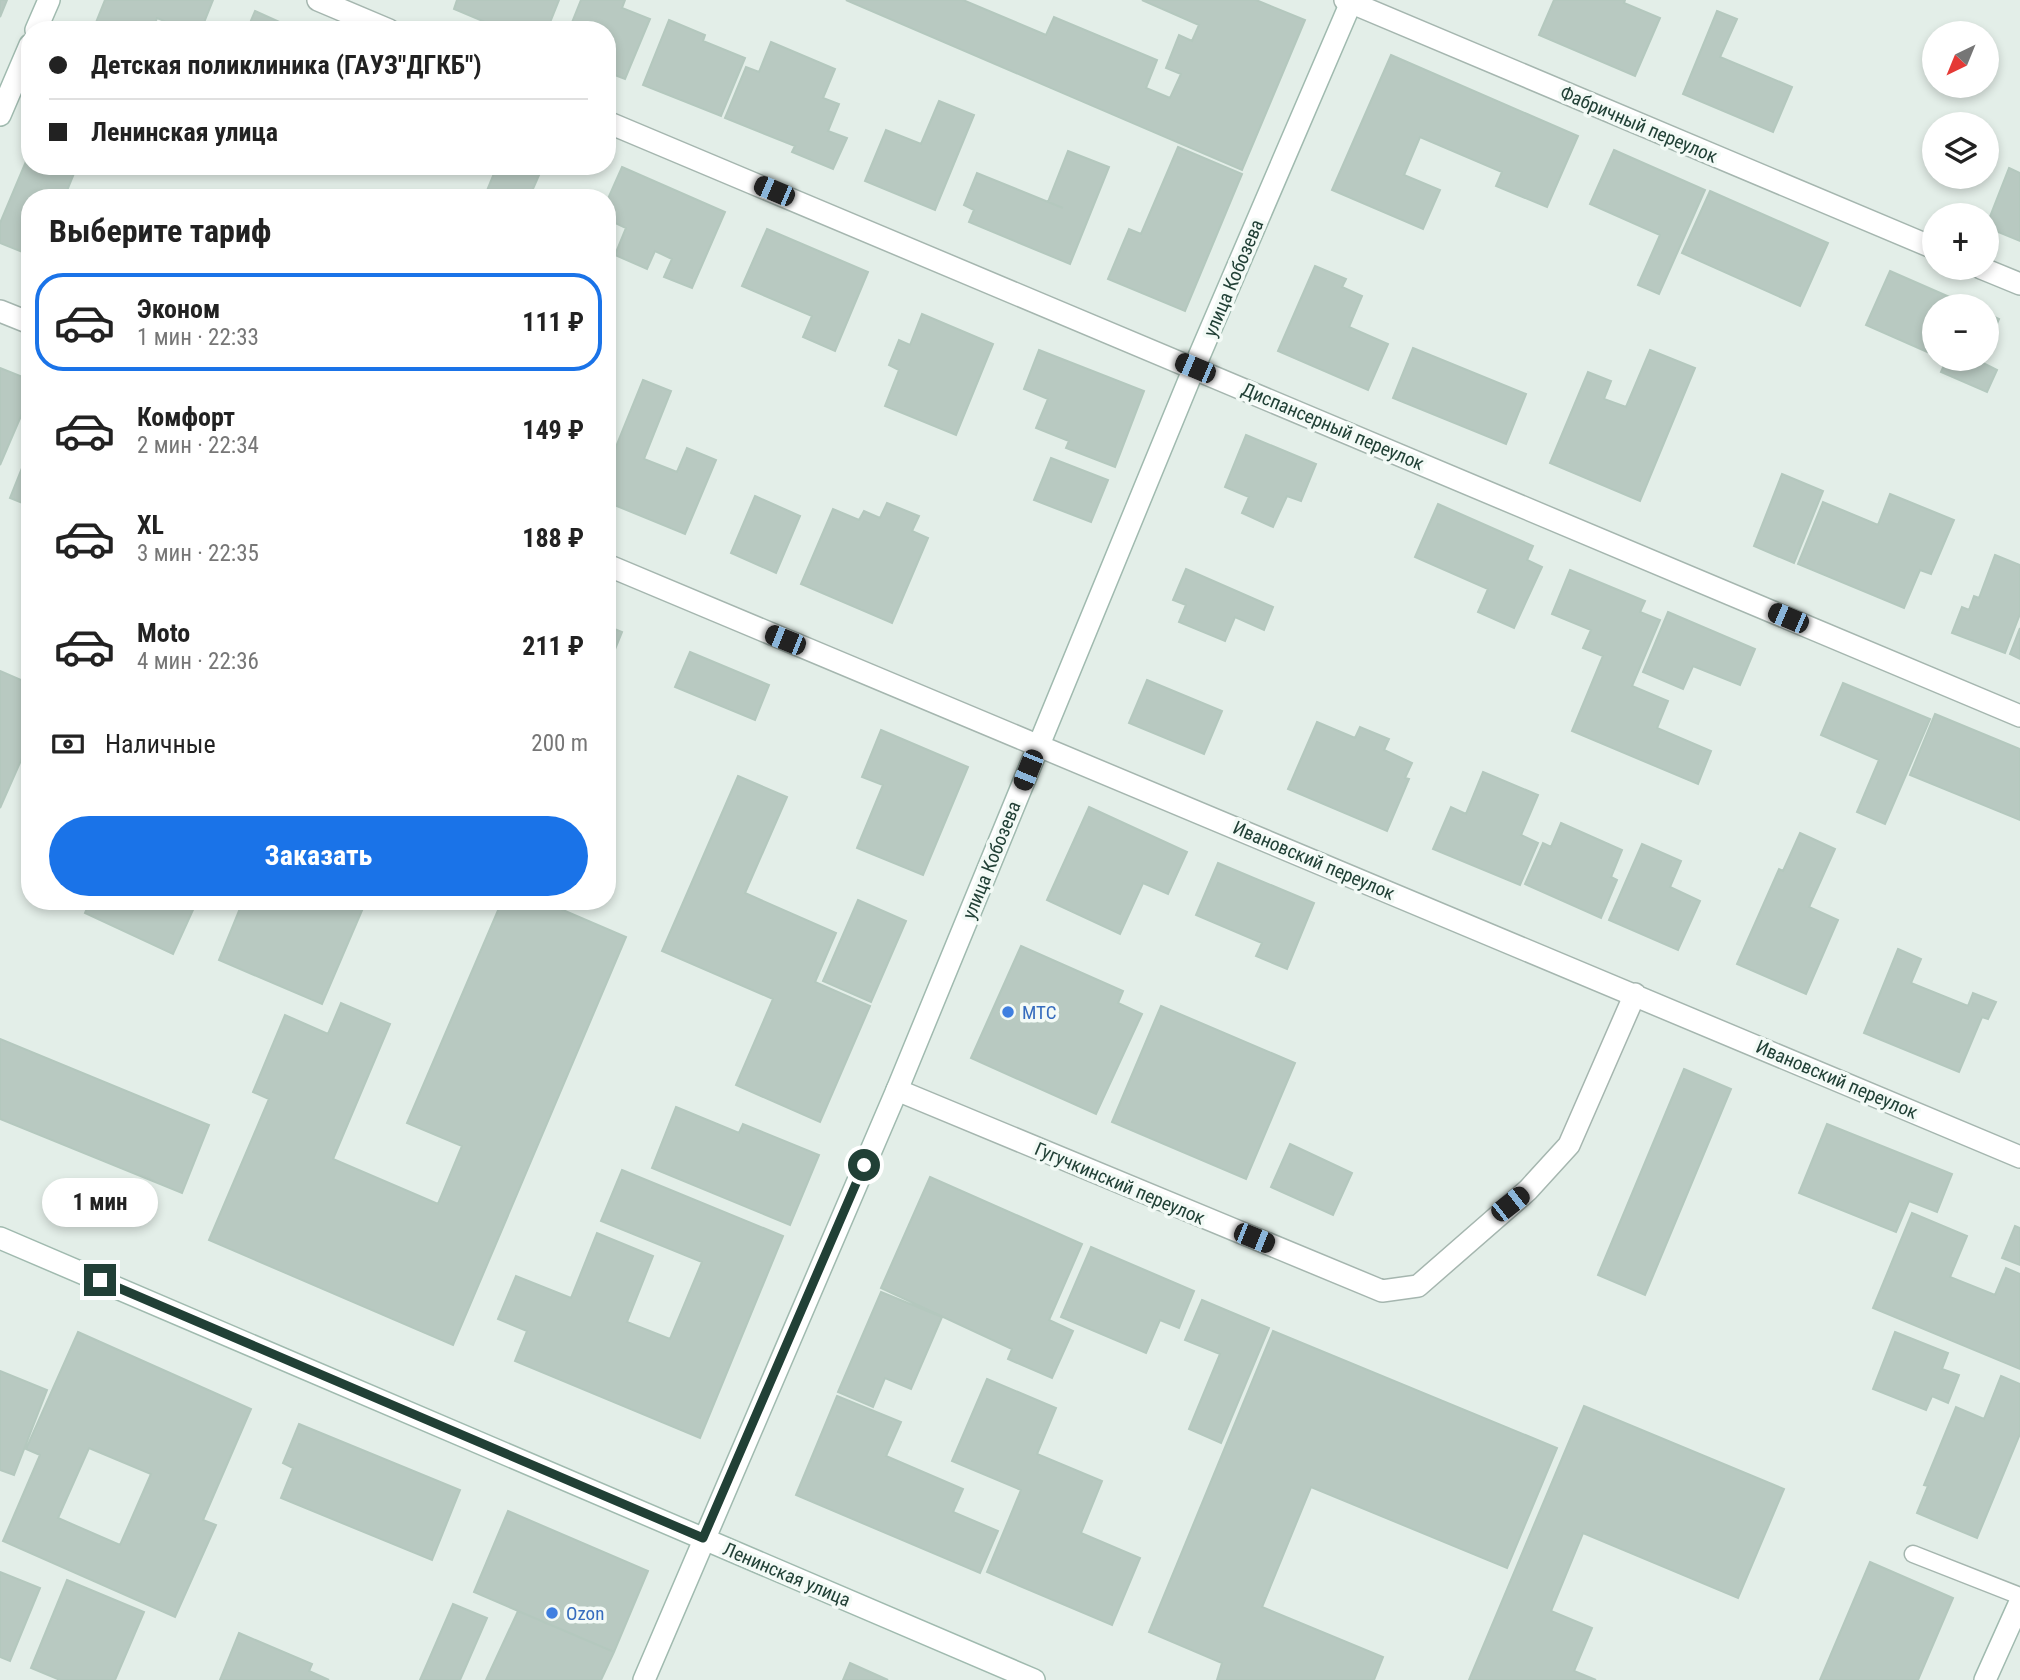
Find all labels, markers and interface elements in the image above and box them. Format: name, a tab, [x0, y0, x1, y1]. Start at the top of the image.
north arrow	[1922, 21, 1998, 98]
map controls	[1922, 21, 1999, 371]
text: Детская поликлиника (ГАУЗ"ДГКБ")	[91, 50, 482, 80]
street label: Фабричный переулок	[1557, 81, 1721, 168]
button: layers	[1922, 112, 1999, 189]
text: Ленинская улица	[91, 117, 278, 147]
car	[751, 173, 798, 209]
button: +	[1922, 203, 1999, 280]
text: Выберите тариф	[49, 212, 271, 250]
street label: улица Кобозева	[1198, 216, 1268, 340]
icon: car	[53, 291, 116, 354]
text: Эконом	[137, 294, 220, 324]
button: −	[1922, 294, 1999, 371]
text: 111 ₽	[522, 307, 584, 337]
text: 1 мин · 22:33	[137, 324, 259, 351]
car	[1172, 350, 1219, 386]
street label: Диспансерный переулок	[1238, 378, 1427, 475]
icon: car	[53, 399, 116, 462]
text: Комфорт	[137, 402, 235, 432]
text: 149 ₽	[522, 415, 584, 445]
text: 2 мин · 22:34	[137, 432, 259, 459]
icon: car	[53, 507, 116, 570]
text: XL	[137, 510, 164, 540]
text: 188 ₽	[522, 523, 584, 553]
text: 3 мин · 22:35	[137, 540, 259, 567]
car	[1765, 600, 1812, 636]
icon: car	[53, 615, 116, 678]
text: Moto	[137, 618, 190, 648]
car	[762, 622, 809, 658]
text: 211 ₽	[522, 631, 584, 661]
text: 4 мин · 22:36	[137, 648, 259, 675]
icon: cash	[49, 725, 87, 763]
text: Наличные	[105, 729, 216, 759]
text: 200 m	[531, 730, 588, 757]
car	[1011, 747, 1046, 793]
street label: улица Кобозева	[957, 798, 1026, 922]
button: Заказать	[49, 816, 588, 896]
street label: Ивановский переулок	[1229, 816, 1398, 905]
place label: МТС	[1022, 1001, 1056, 1024]
marker: МТС	[1000, 1004, 1016, 1020]
street label: Ивановский переулок	[1752, 1035, 1921, 1124]
street label: Гугучкинский переулок	[1031, 1137, 1208, 1230]
route start	[848, 1149, 880, 1181]
callout: 1 мин	[42, 1178, 158, 1228]
car	[1487, 1183, 1534, 1225]
text: 1 мин	[72, 1189, 128, 1216]
car	[1231, 1220, 1278, 1256]
route end	[84, 1264, 116, 1296]
street label: Ленинская улица	[720, 1537, 854, 1612]
place label: Ozon	[566, 1602, 604, 1625]
marker: Ozon	[544, 1605, 560, 1621]

